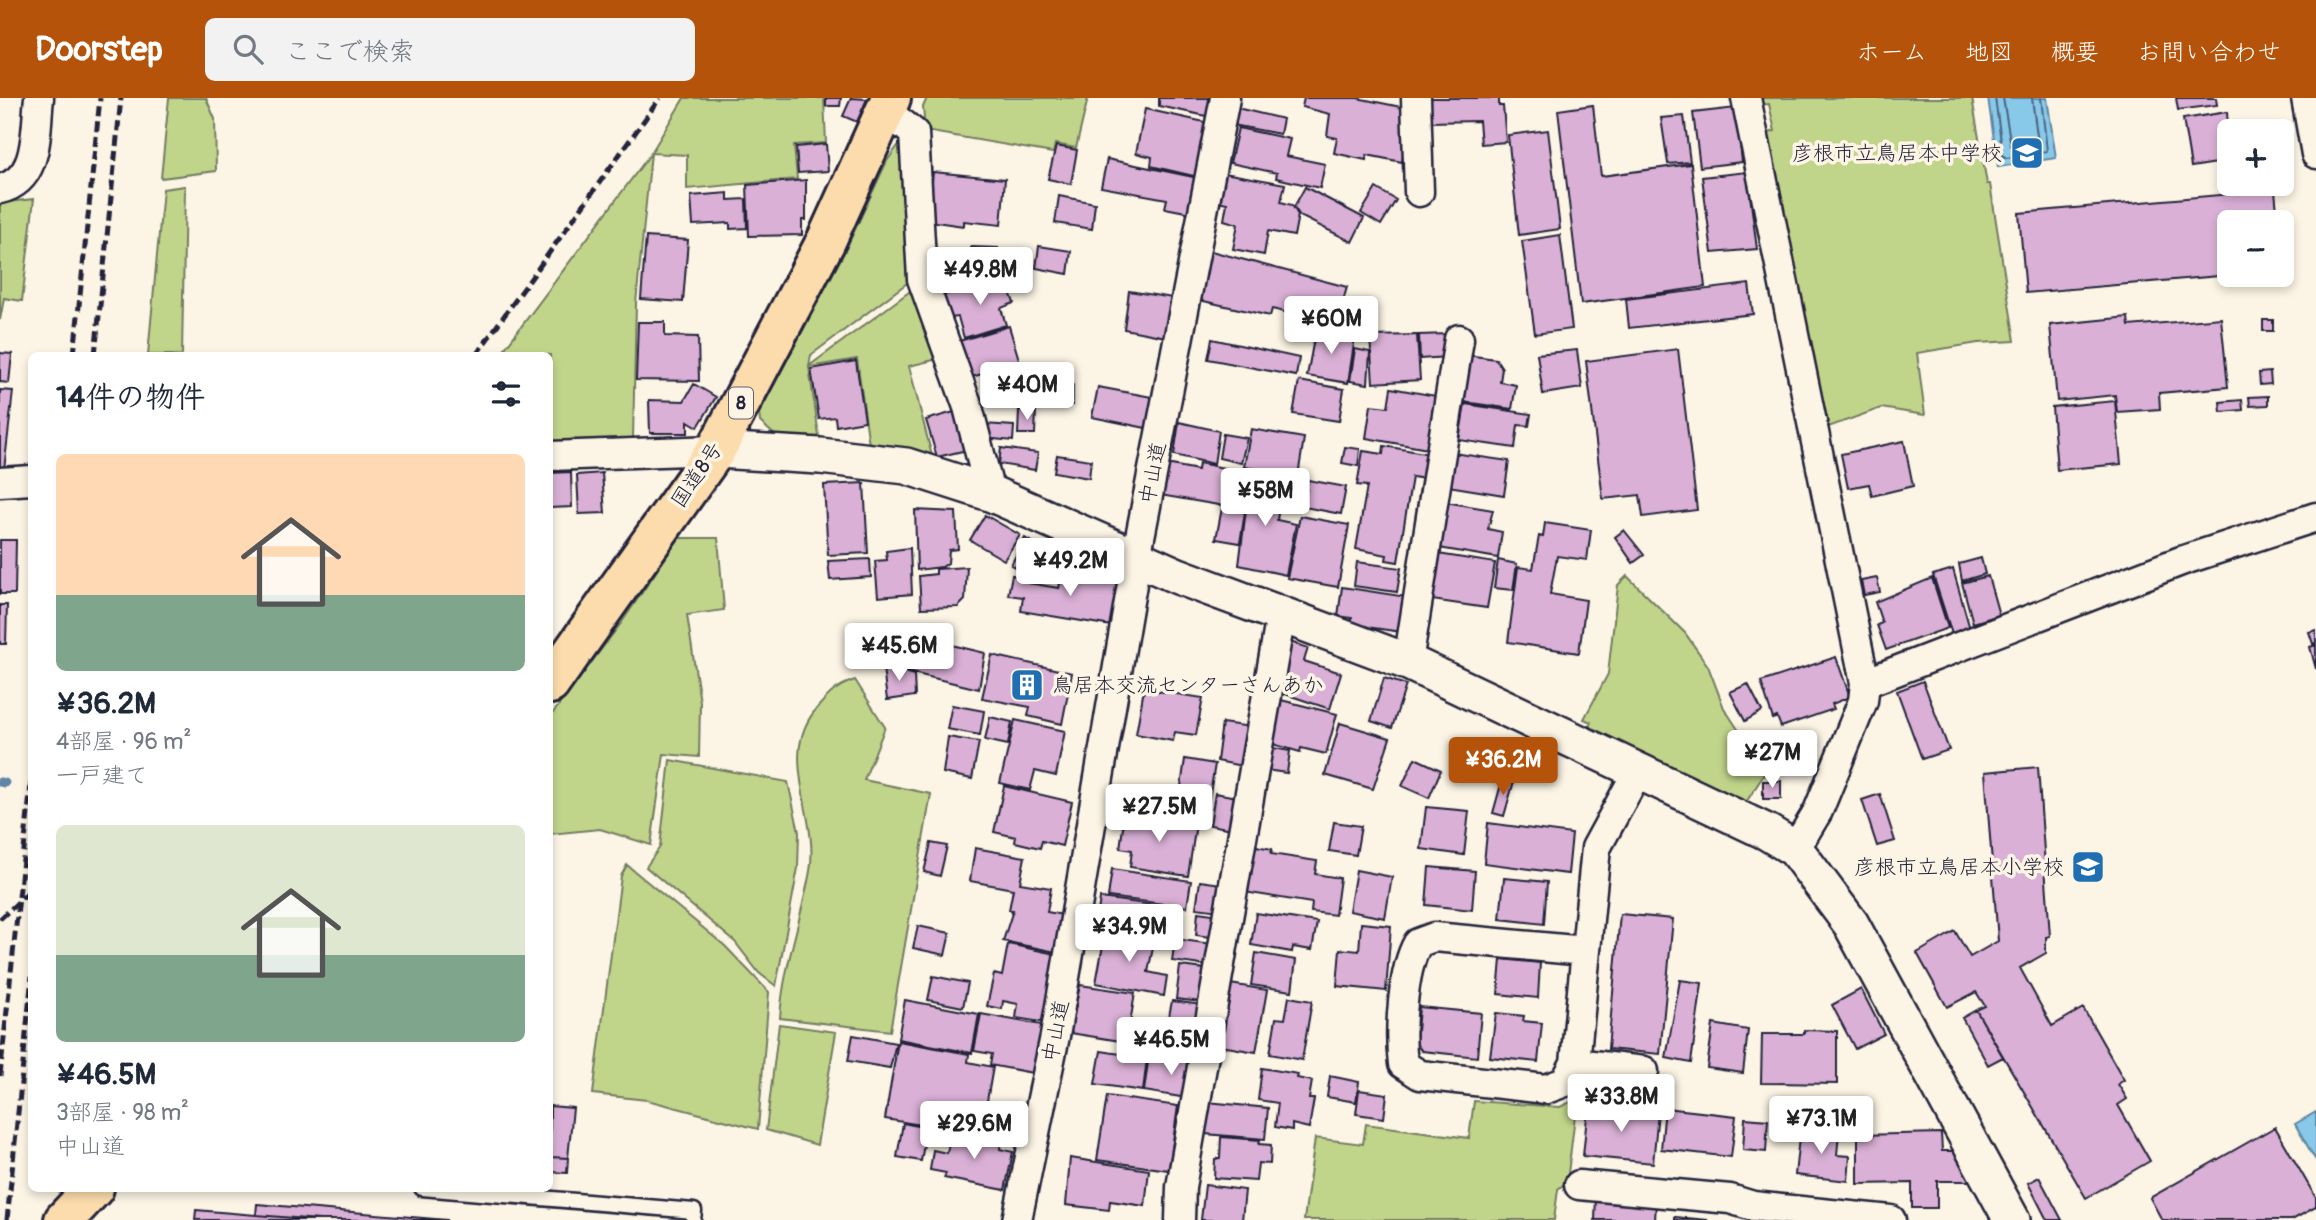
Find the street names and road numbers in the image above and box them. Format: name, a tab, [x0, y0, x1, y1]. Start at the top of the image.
road number: 8	[729, 388, 753, 418]
street label: 国道8号	[665, 437, 729, 513]
street label: 中山道	[1134, 440, 1172, 506]
street label: 中山道	[1037, 998, 1075, 1064]

